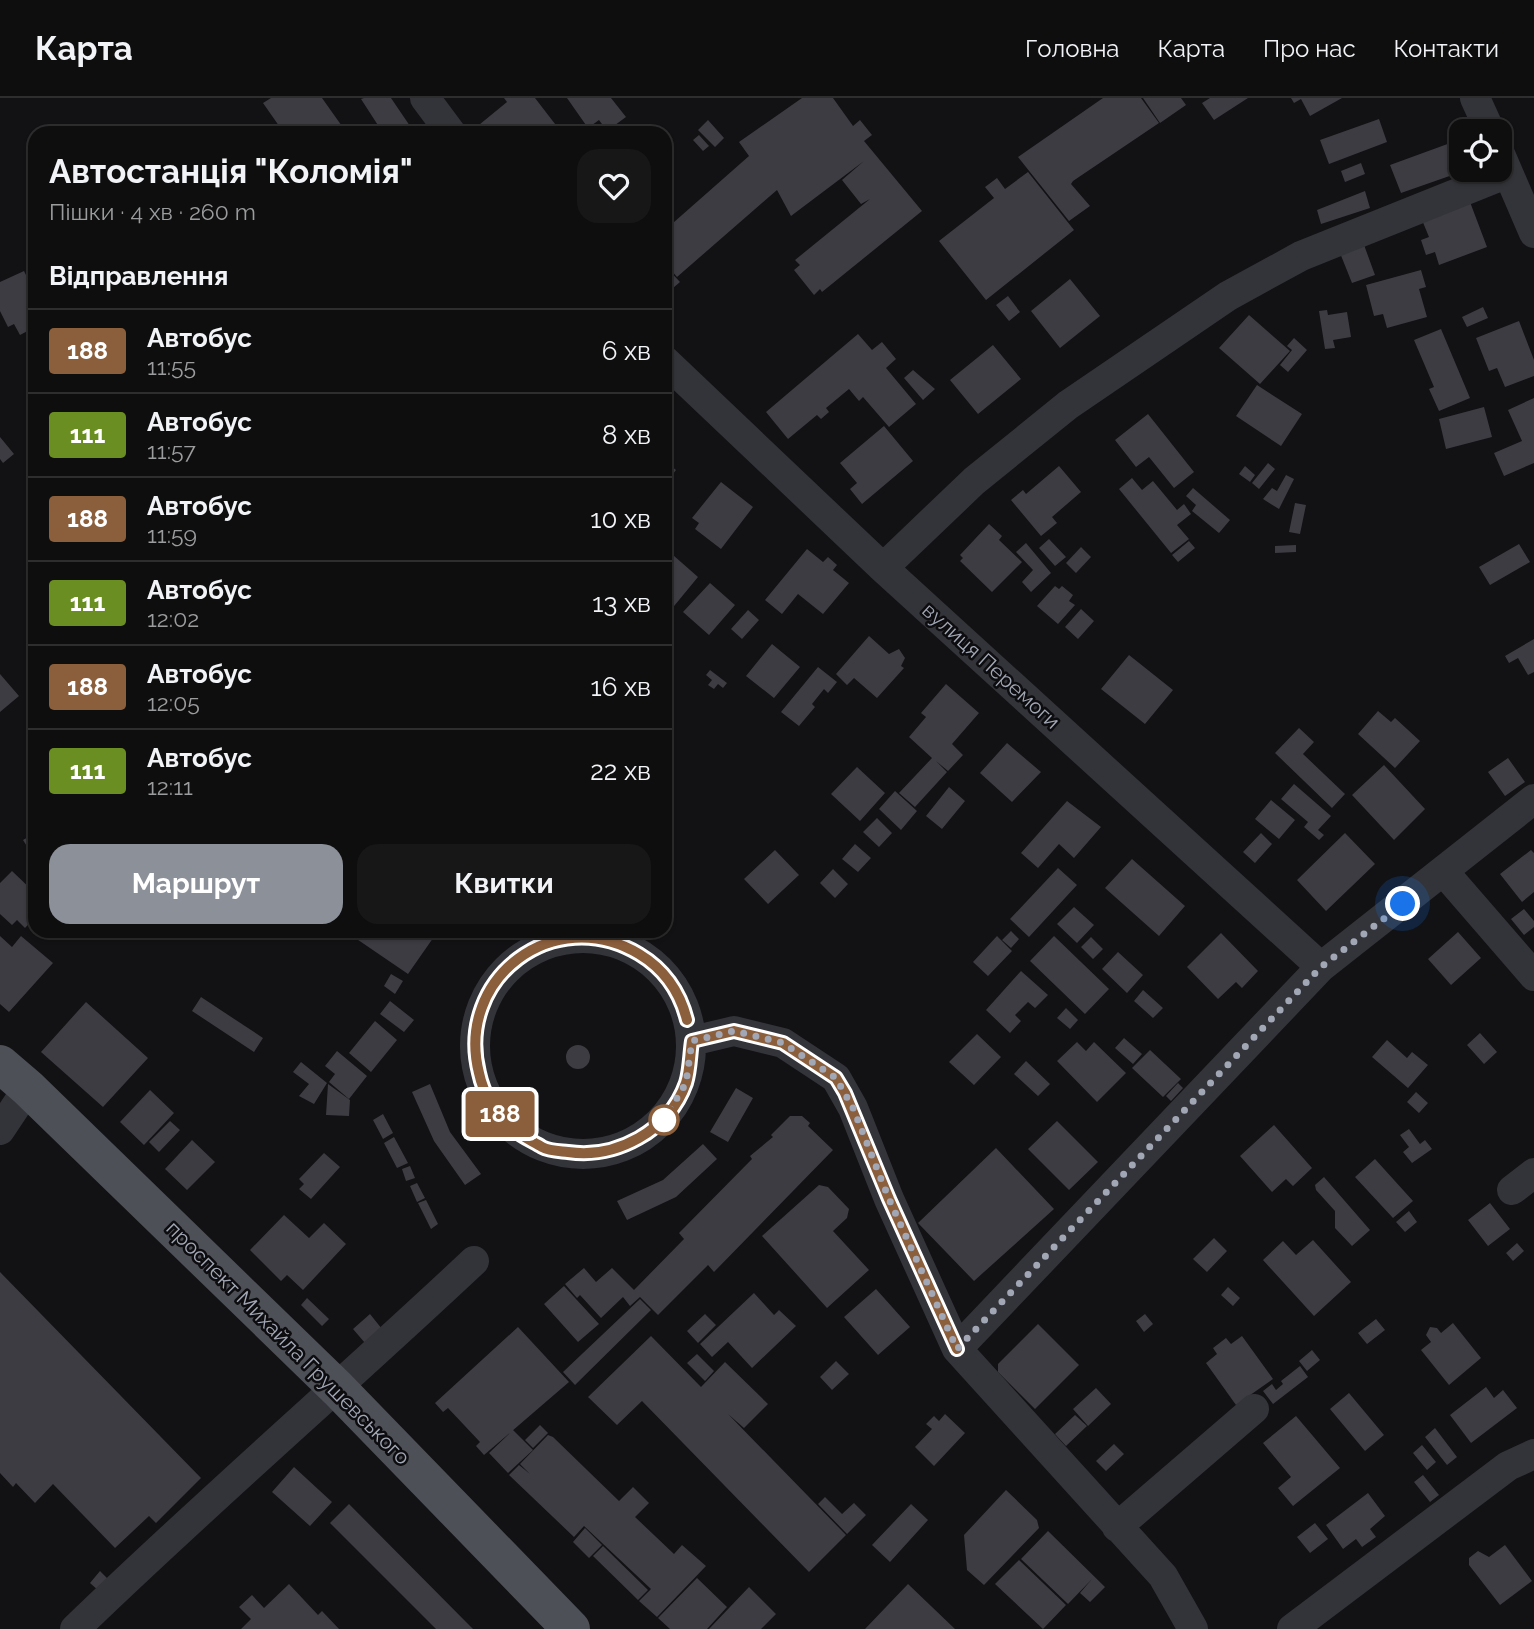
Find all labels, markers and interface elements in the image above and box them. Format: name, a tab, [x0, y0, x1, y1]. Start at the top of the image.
text: Карта	[35, 29, 133, 68]
text: Головна	[1025, 34, 1119, 63]
text: Карта	[1157, 34, 1225, 63]
text: Про нас	[1263, 34, 1356, 63]
text: Контакти	[1394, 34, 1499, 63]
map controls	[1449, 119, 1512, 182]
button: locate	[1449, 119, 1512, 182]
button: heart	[577, 149, 651, 223]
text: Автостанція "Коломія"	[49, 152, 413, 191]
text: Пішки · 4 хв · 260 m	[49, 198, 256, 225]
text: Відправлення	[49, 261, 228, 291]
text: Автобус	[147, 323, 252, 353]
text: 188	[67, 336, 108, 365]
text: 6 хв	[602, 336, 651, 366]
text: 11:55	[147, 353, 196, 380]
text: Автобус	[147, 407, 252, 437]
text: 111	[70, 420, 105, 449]
text: 8 хв	[602, 420, 651, 450]
text: 11:57	[147, 437, 196, 464]
text: Автобус	[147, 491, 252, 521]
text: 188	[67, 504, 108, 533]
text: 10 хв	[590, 504, 651, 534]
text: 11:59	[147, 521, 197, 548]
text: Автобус	[147, 575, 252, 605]
text: 111	[70, 588, 105, 617]
text: 13 хв	[592, 588, 651, 618]
street label: вулиця Перемоги	[917, 597, 1065, 734]
text: 12:02	[147, 605, 199, 632]
text: Автобус	[147, 659, 252, 689]
text: 188	[67, 672, 108, 701]
text: 16 хв	[591, 672, 651, 702]
text: 12:05	[147, 689, 200, 716]
text: Автобус	[147, 743, 252, 773]
text: 111	[70, 756, 105, 785]
text: 22 хв	[590, 756, 651, 786]
text: 12:11	[147, 773, 193, 800]
button: Маршрут	[49, 844, 343, 924]
button: Квитки	[357, 844, 651, 924]
your location	[1385, 886, 1420, 921]
line badge: 188	[460, 1091, 540, 1137]
text: 188	[480, 1099, 520, 1128]
unlabelled marker	[649, 1105, 679, 1135]
street label: проспект Михайла Грушевського	[161, 1216, 415, 1470]

